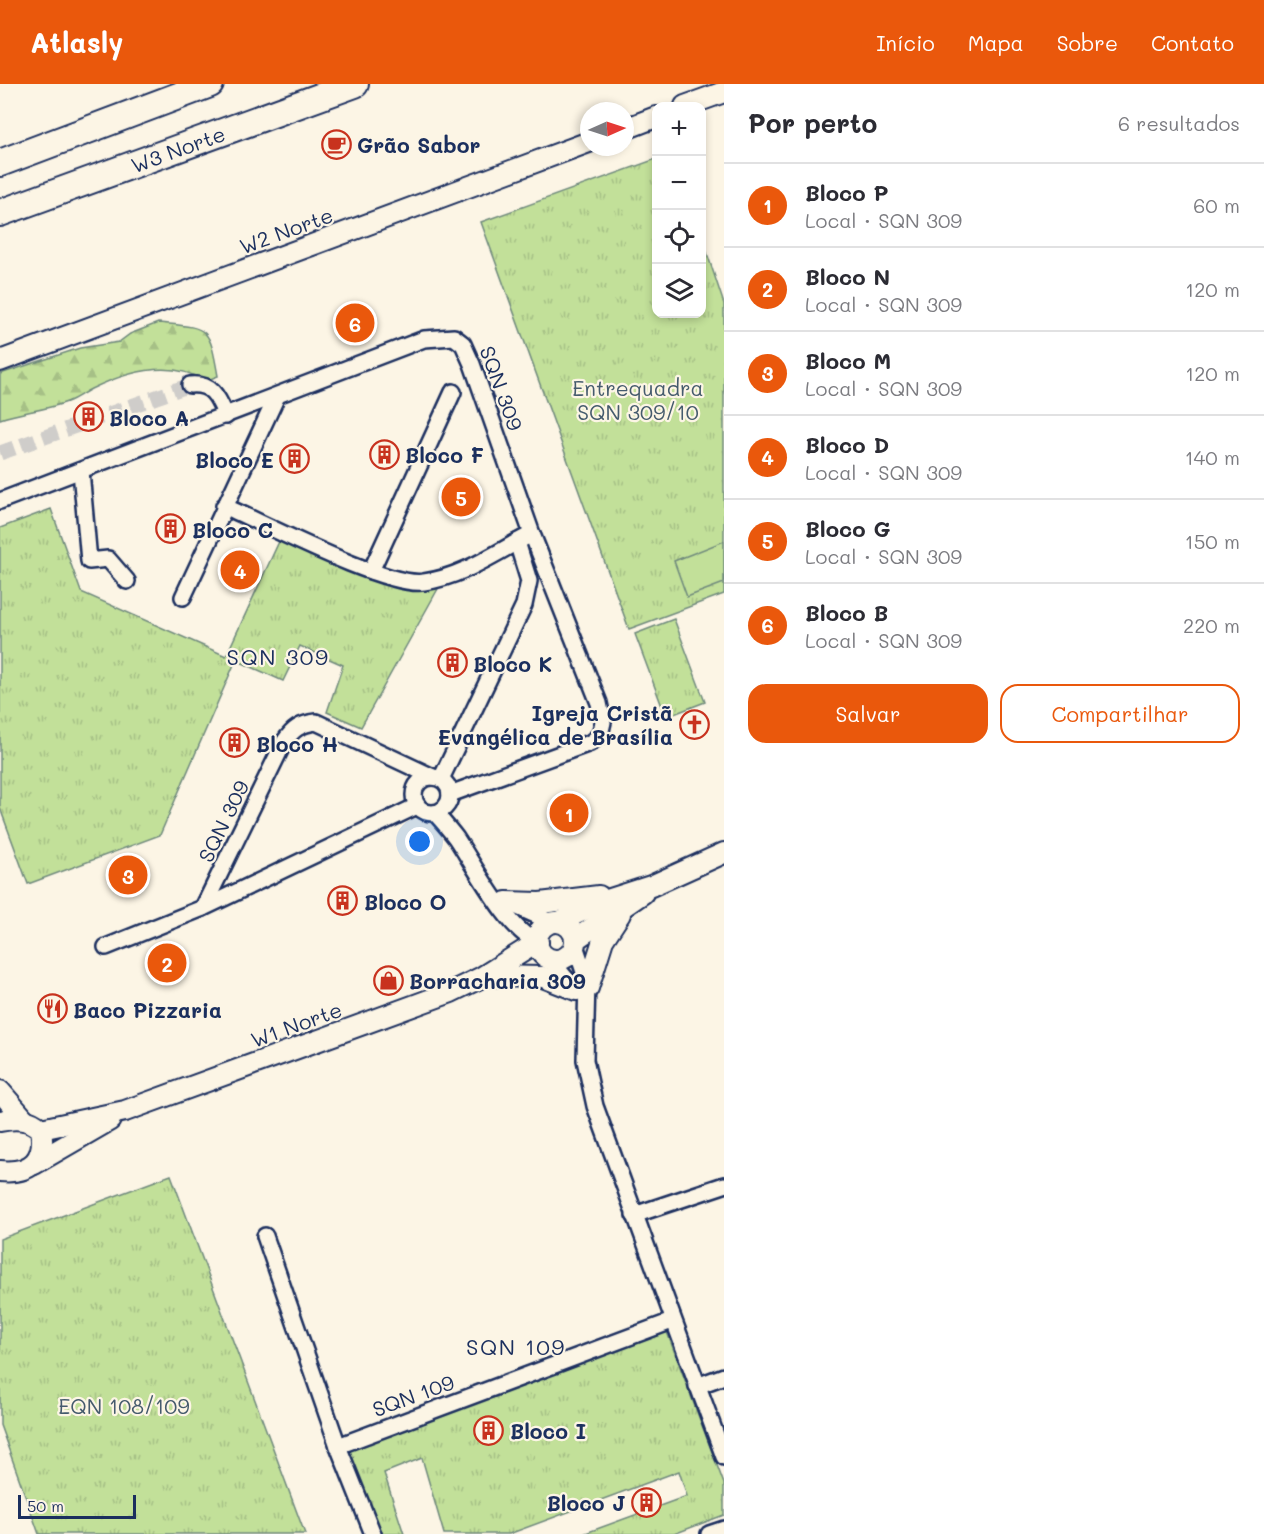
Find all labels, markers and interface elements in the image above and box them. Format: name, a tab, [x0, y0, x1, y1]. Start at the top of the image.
text: Atlasly	[30, 24, 124, 60]
text: Início	[876, 29, 935, 56]
text: Mapa	[968, 29, 1024, 56]
text: Sobre	[1057, 29, 1118, 56]
text: Contato	[1151, 29, 1234, 56]
north arrow	[580, 102, 634, 156]
map controls	[652, 102, 706, 318]
button: +	[652, 102, 706, 156]
text: Por perto	[748, 106, 877, 140]
text: 6 resultados	[1118, 110, 1240, 136]
street label: W3 Norte	[127, 119, 228, 178]
cafe icon: Grão Sabor	[320, 128, 352, 160]
place label: Grão Sabor	[357, 131, 480, 158]
button: −	[652, 156, 706, 210]
text: Bloco P	[805, 178, 889, 207]
text: 1	[763, 192, 772, 218]
text: 60 m	[1193, 192, 1240, 218]
street label: W2 Norte	[236, 201, 336, 259]
text: Local · SQN 309	[805, 207, 962, 233]
button: locate	[652, 210, 706, 264]
text: Bloco N	[805, 262, 890, 291]
button: layers	[652, 264, 706, 318]
text: 2	[762, 276, 773, 302]
text: 120 m	[1185, 276, 1240, 302]
text: Local · SQN 309	[805, 291, 962, 317]
pin: 6	[336, 300, 374, 346]
street label: SQN 309	[474, 342, 530, 434]
text: Bloco M	[805, 346, 891, 375]
text: 3	[762, 360, 774, 386]
text: 120 m	[1185, 360, 1240, 386]
park label: Entrequadra SQN 309/10	[572, 374, 704, 425]
text: Local · SQN 309	[805, 375, 962, 401]
building icon: Bloco A	[72, 401, 104, 433]
place label: Bloco A	[109, 404, 189, 431]
text: Bloco D	[805, 430, 889, 459]
building icon: Bloco F	[368, 438, 400, 470]
place label: Bloco F	[405, 441, 484, 468]
building icon: Bloco E	[279, 443, 311, 475]
text: 4	[761, 444, 774, 470]
text: 140 m	[1185, 444, 1240, 470]
place label: Bloco E	[195, 446, 274, 473]
text: Local · SQN 309	[805, 459, 962, 485]
pin: 5	[442, 474, 480, 520]
building icon: Bloco C	[155, 513, 187, 545]
text: Bloco G	[805, 514, 891, 543]
place label: Bloco C	[192, 516, 273, 543]
text: 5	[762, 528, 773, 554]
text: 150 m	[1185, 528, 1240, 554]
text: Local · SQN 309	[805, 543, 962, 569]
pin: 4	[220, 548, 260, 592]
text: Bloco B	[805, 598, 888, 627]
text: 6	[761, 612, 774, 638]
text: 220 m	[1183, 612, 1240, 638]
text: Local · SQN 309	[805, 627, 962, 653]
district label: SQN 309	[227, 642, 329, 671]
building icon: Bloco K	[436, 647, 468, 679]
place label: Bloco K	[473, 650, 552, 677]
button: Salvar	[748, 684, 988, 743]
button: Compartilhar	[1000, 684, 1240, 743]
place label: Igreja Cristã Evangélica de Brasília	[437, 699, 673, 750]
church icon: Igreja Cristã Evangélica de Brasília	[678, 708, 710, 740]
building icon: Bloco H	[219, 727, 251, 759]
place label: Bloco H	[256, 730, 338, 757]
street label: SQN 309	[192, 775, 254, 867]
pin: 1	[550, 790, 588, 836]
your location	[405, 827, 434, 856]
pin: 3	[108, 852, 148, 898]
building icon: Bloco O	[327, 885, 359, 917]
place label: Bloco O	[364, 888, 447, 915]
pin: 2	[148, 940, 186, 986]
shop icon: Borracharia 309	[372, 964, 404, 996]
place label: Borracharia 309	[409, 967, 586, 994]
restaurant icon: Baco Pizzaria	[36, 993, 68, 1025]
street label: W1 Norte	[247, 995, 345, 1053]
place label: Baco Pizzaria	[73, 996, 222, 1023]
district label: SQN 109	[466, 1332, 566, 1361]
street label: SQN 109	[368, 1368, 458, 1422]
park label: EQN 108/109	[58, 1392, 190, 1419]
building icon: Bloco I	[473, 1414, 505, 1446]
place label: Bloco I	[510, 1417, 586, 1444]
building icon: Bloco J	[631, 1486, 663, 1518]
place label: Bloco J	[547, 1489, 626, 1516]
scale bar	[18, 1492, 136, 1520]
text: 50 m	[27, 1495, 64, 1516]

